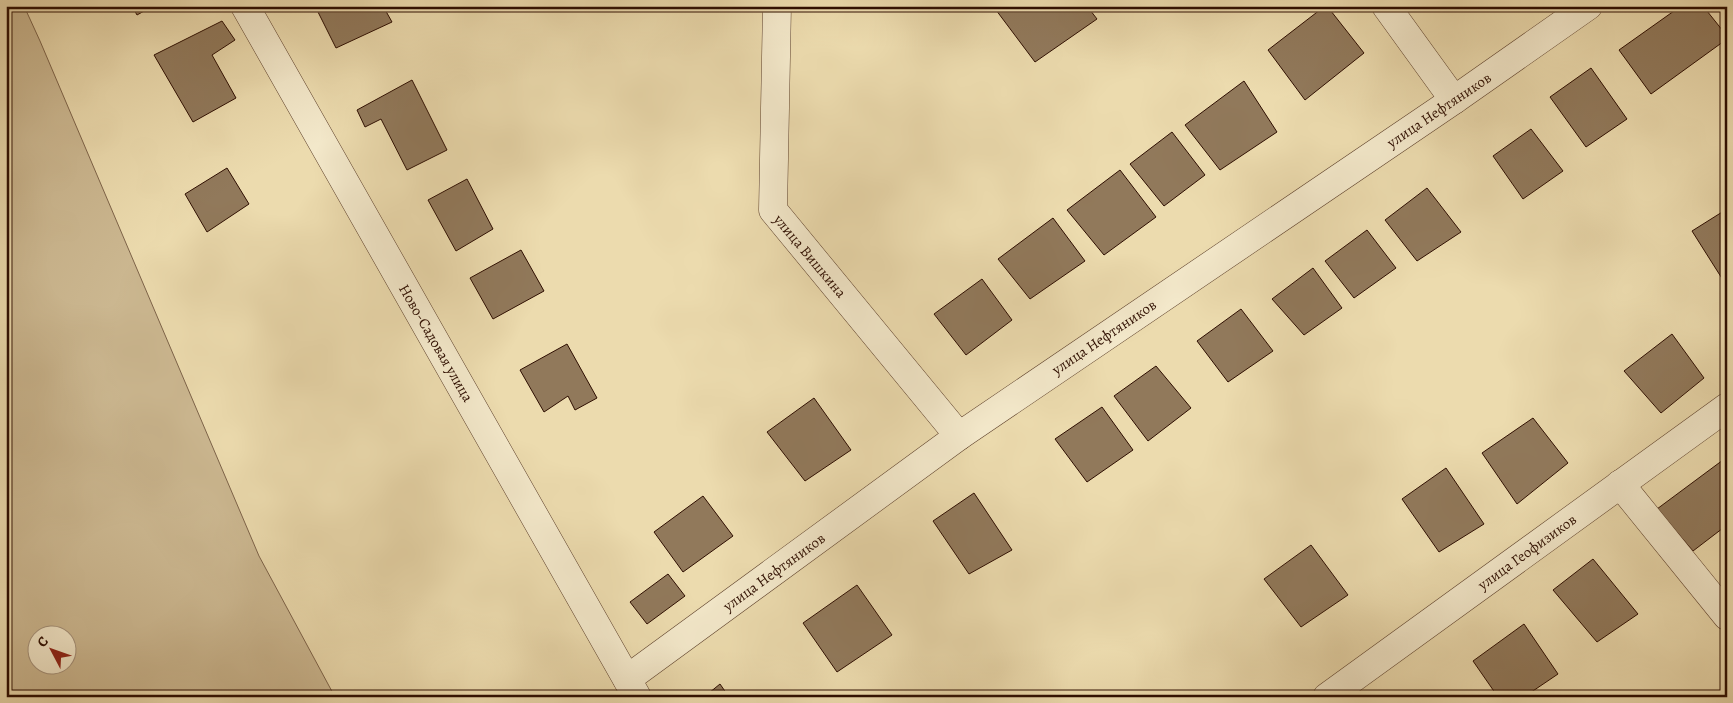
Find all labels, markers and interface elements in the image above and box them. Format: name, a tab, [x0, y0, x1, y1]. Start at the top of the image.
street label: улица Нефтяников	[1382, 68, 1495, 153]
street label: улица Вишкина	[768, 209, 851, 302]
street label: Ново-Садовая улица	[394, 280, 478, 406]
street label: улица Нефтяников	[1047, 295, 1160, 380]
street label: улица Геофизиков	[1473, 509, 1580, 595]
street label: улица Нефтяников	[718, 528, 829, 616]
north arrow	[28, 626, 78, 676]
text: С	[33, 632, 53, 651]

